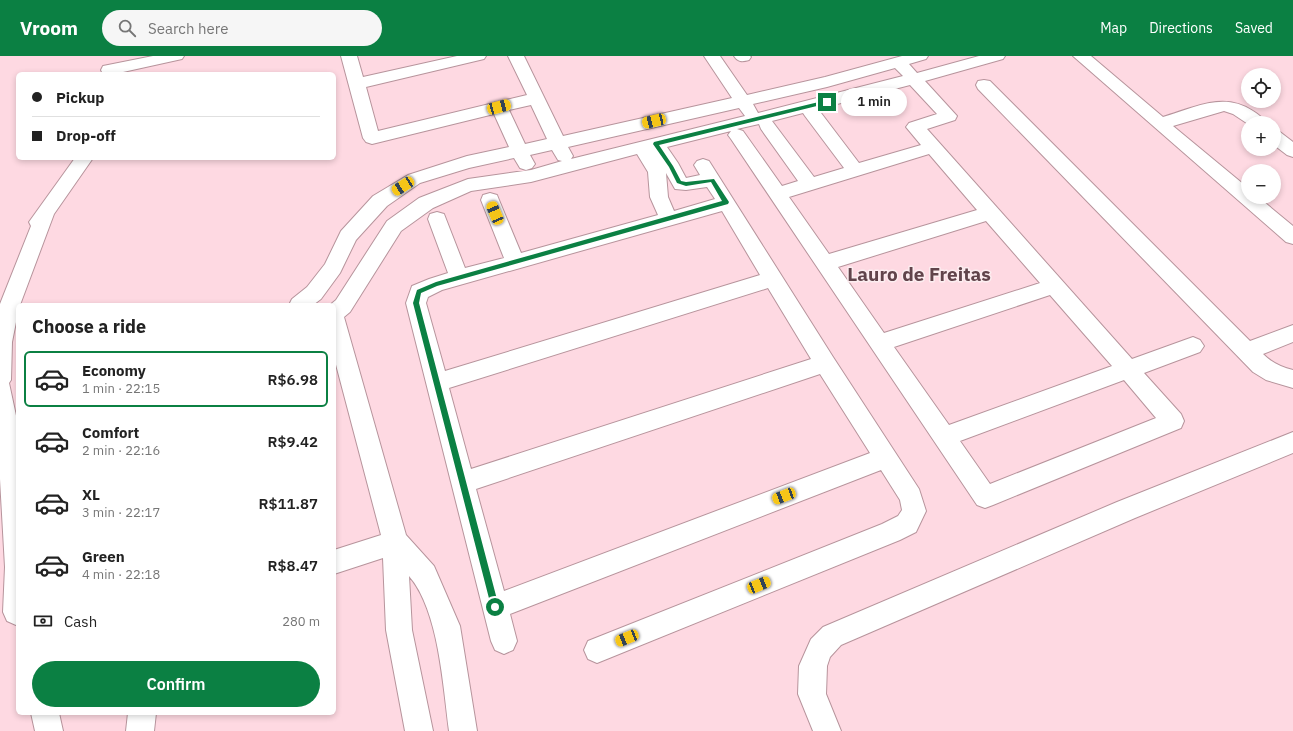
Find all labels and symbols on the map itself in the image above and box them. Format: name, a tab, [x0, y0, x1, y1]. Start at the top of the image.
callout: 1 min	[841, 88, 907, 116]
route end	[818, 93, 836, 111]
car	[486, 98, 512, 116]
car	[641, 112, 667, 130]
car	[390, 174, 416, 198]
car	[485, 200, 505, 226]
district label: Lauro de Freitas	[847, 262, 991, 286]
car	[771, 486, 797, 506]
car	[746, 575, 772, 595]
route start	[486, 598, 504, 616]
car	[614, 628, 640, 648]

